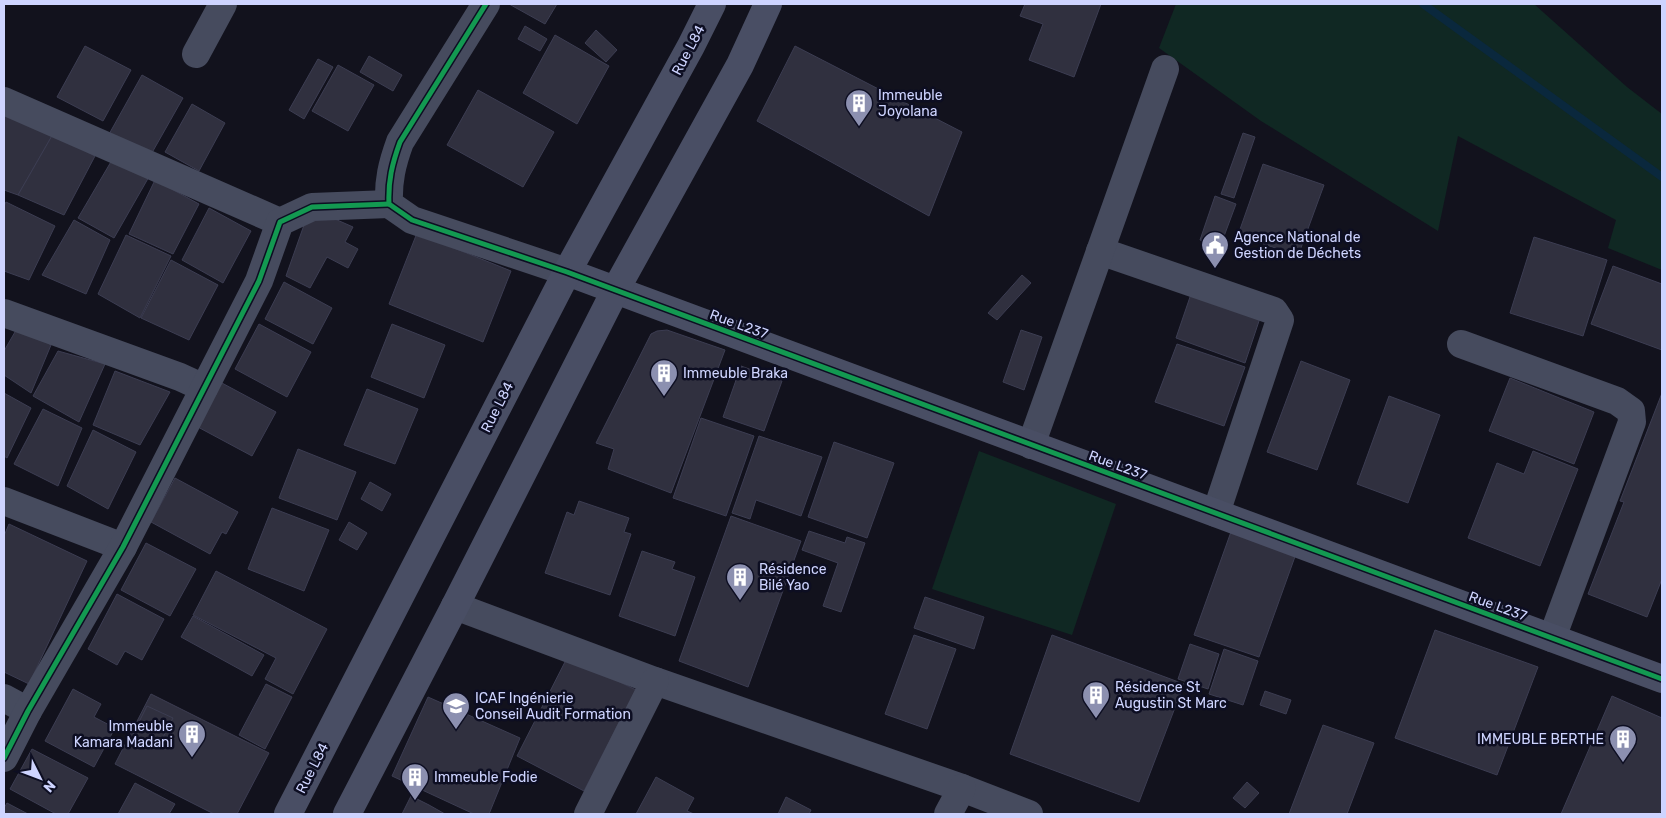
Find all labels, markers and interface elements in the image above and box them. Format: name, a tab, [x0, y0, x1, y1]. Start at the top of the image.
street label: Rue L84	[668, 22, 709, 78]
place label: Immeuble Joyolana	[878, 87, 943, 120]
building icon: Immeuble Joyolana	[844, 88, 874, 127]
place label: Agence National de Gestion de Déchets	[1234, 229, 1361, 262]
public building icon: Agence National de Gestion de Déchets	[1200, 230, 1230, 269]
street label: Rue L237	[707, 306, 770, 343]
building icon: Immeuble Braka	[649, 358, 679, 397]
place label: Immeuble Braka	[683, 365, 788, 382]
street label: Rue L84	[478, 379, 517, 435]
street label: Rue L237	[1086, 447, 1149, 484]
place label: Résidence Bilé Yao	[759, 561, 827, 594]
building icon: Résidence Bilé Yao	[725, 562, 755, 601]
street label: Rue L237	[1466, 588, 1529, 625]
place label: Résidence St Augustin St Marc	[1115, 679, 1227, 712]
building icon: Résidence St Augustin St Marc	[1081, 680, 1111, 719]
place label: ICAF Ingénierie Conseil Audit Formation	[475, 690, 631, 723]
school or university icon: ICAF Ingénierie Conseil Audit Formation	[441, 691, 471, 730]
place label: Immeuble Kamara Madani	[74, 718, 173, 751]
building icon: Immeuble Kamara Madani	[177, 719, 207, 758]
building icon: IMMEUBLE BERTHE	[1608, 724, 1638, 763]
place label: IMMEUBLE BERTHE	[1477, 731, 1604, 748]
street label: Rue L84	[293, 740, 332, 796]
north arrow	[15, 753, 65, 803]
building icon: Immeuble Fodie	[400, 762, 430, 801]
place label: Immeuble Fodie	[434, 769, 538, 786]
text: N	[40, 777, 59, 796]

